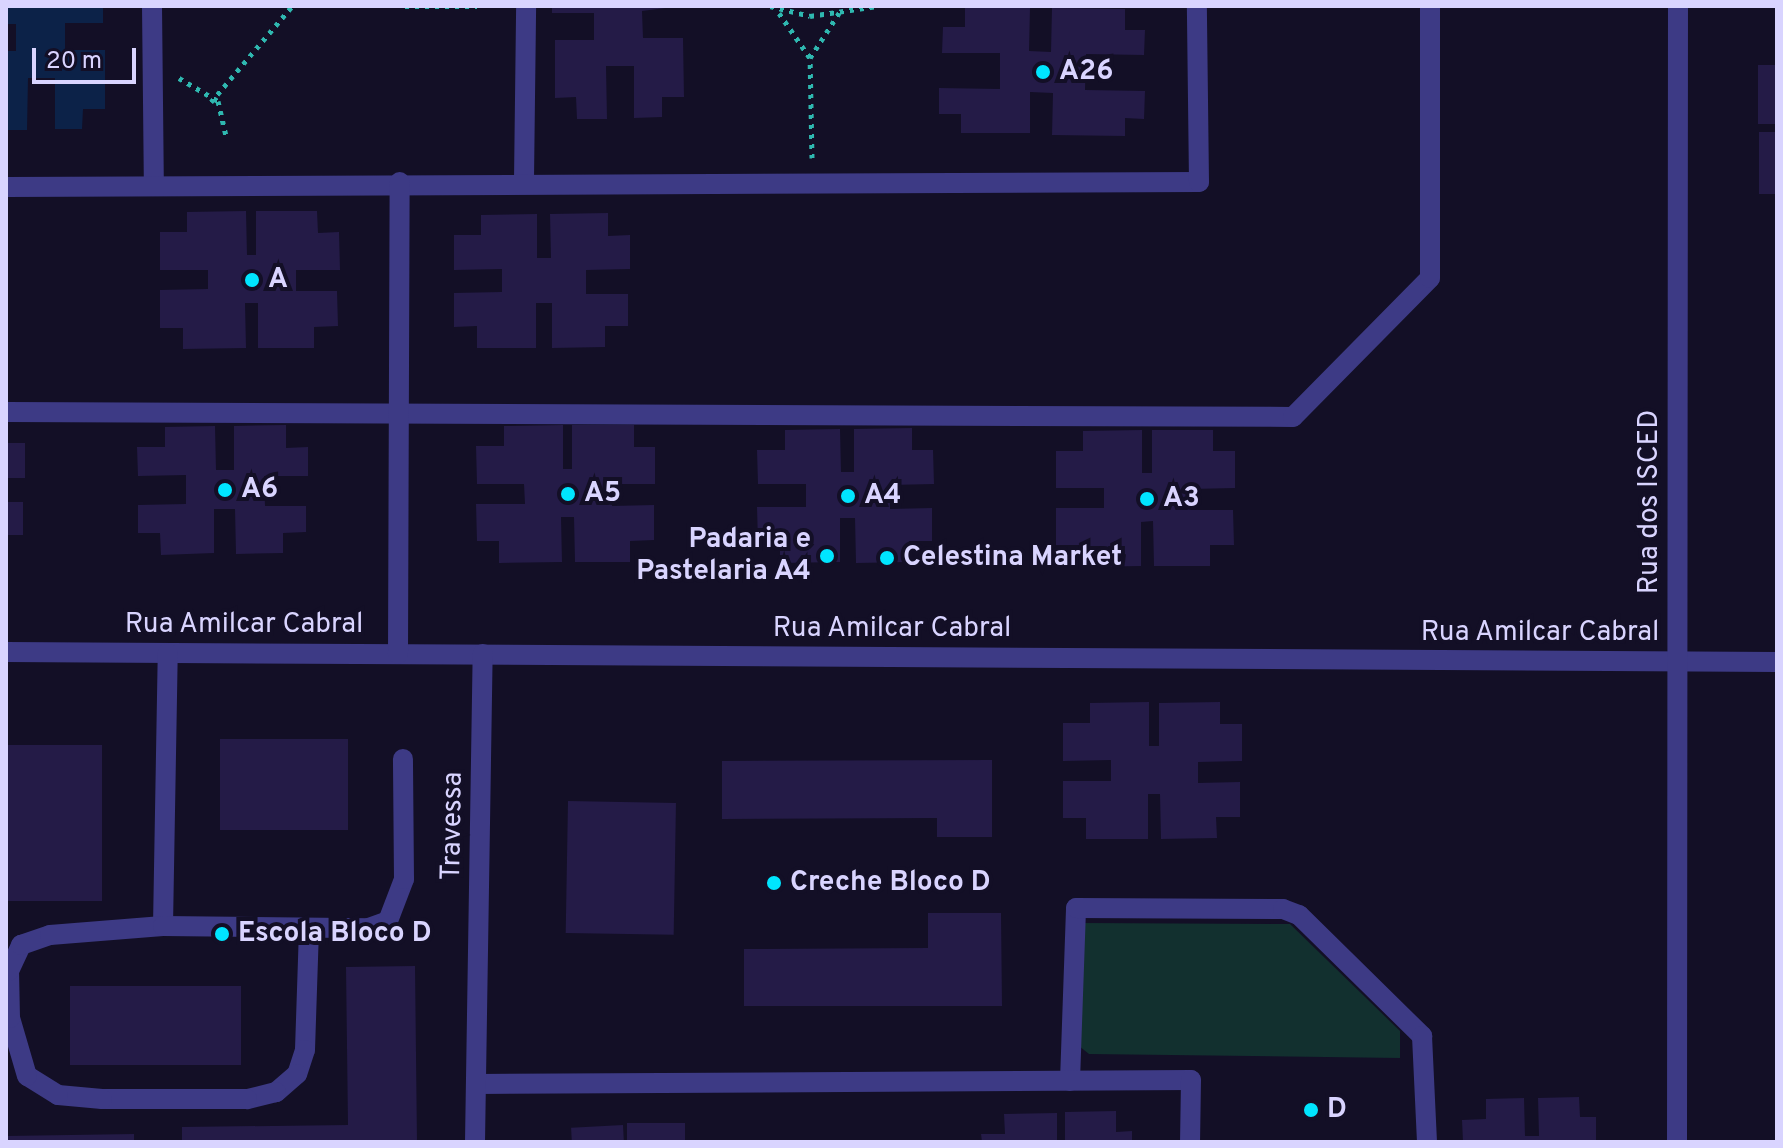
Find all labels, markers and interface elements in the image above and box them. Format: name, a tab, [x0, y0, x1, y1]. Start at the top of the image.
scale bar	[36, 32, 140, 82]
text: 20 m	[46, 47, 102, 77]
place label: A26	[1059, 55, 1113, 89]
marker: A26	[1034, 63, 1052, 81]
place label: A	[268, 263, 288, 297]
marker: A	[243, 271, 261, 289]
street label: Rua dos ISCED	[1633, 410, 1667, 594]
place label: A6	[241, 473, 278, 507]
place label: A5	[584, 477, 621, 511]
place label: A4	[864, 479, 901, 513]
marker: A6	[216, 481, 234, 499]
place label: A3	[1163, 482, 1200, 516]
marker: A5	[559, 485, 577, 503]
marker: A4	[839, 487, 857, 505]
marker: A3	[1138, 490, 1156, 508]
place label: Padaria e Pastelaria A4	[635, 523, 811, 589]
place label: Celestina Market	[903, 541, 1122, 575]
marker: Padaria e Pastelaria A4	[818, 547, 836, 565]
marker: Celestina Market	[878, 549, 896, 567]
street label: Rua Amilcar Cabral	[124, 608, 364, 642]
street label: Rua Amilcar Cabral	[772, 612, 1012, 646]
street label: Rua Amilcar Cabral	[1420, 616, 1660, 650]
street label: Travessa	[435, 771, 471, 881]
place label: Creche Bloco D	[790, 866, 991, 900]
marker: Creche Bloco D	[765, 874, 783, 892]
place label: Escola Bloco D	[238, 917, 432, 951]
marker: Escola Bloco D	[213, 925, 231, 943]
place label: D	[1327, 1093, 1347, 1127]
marker: D	[1302, 1101, 1320, 1119]

